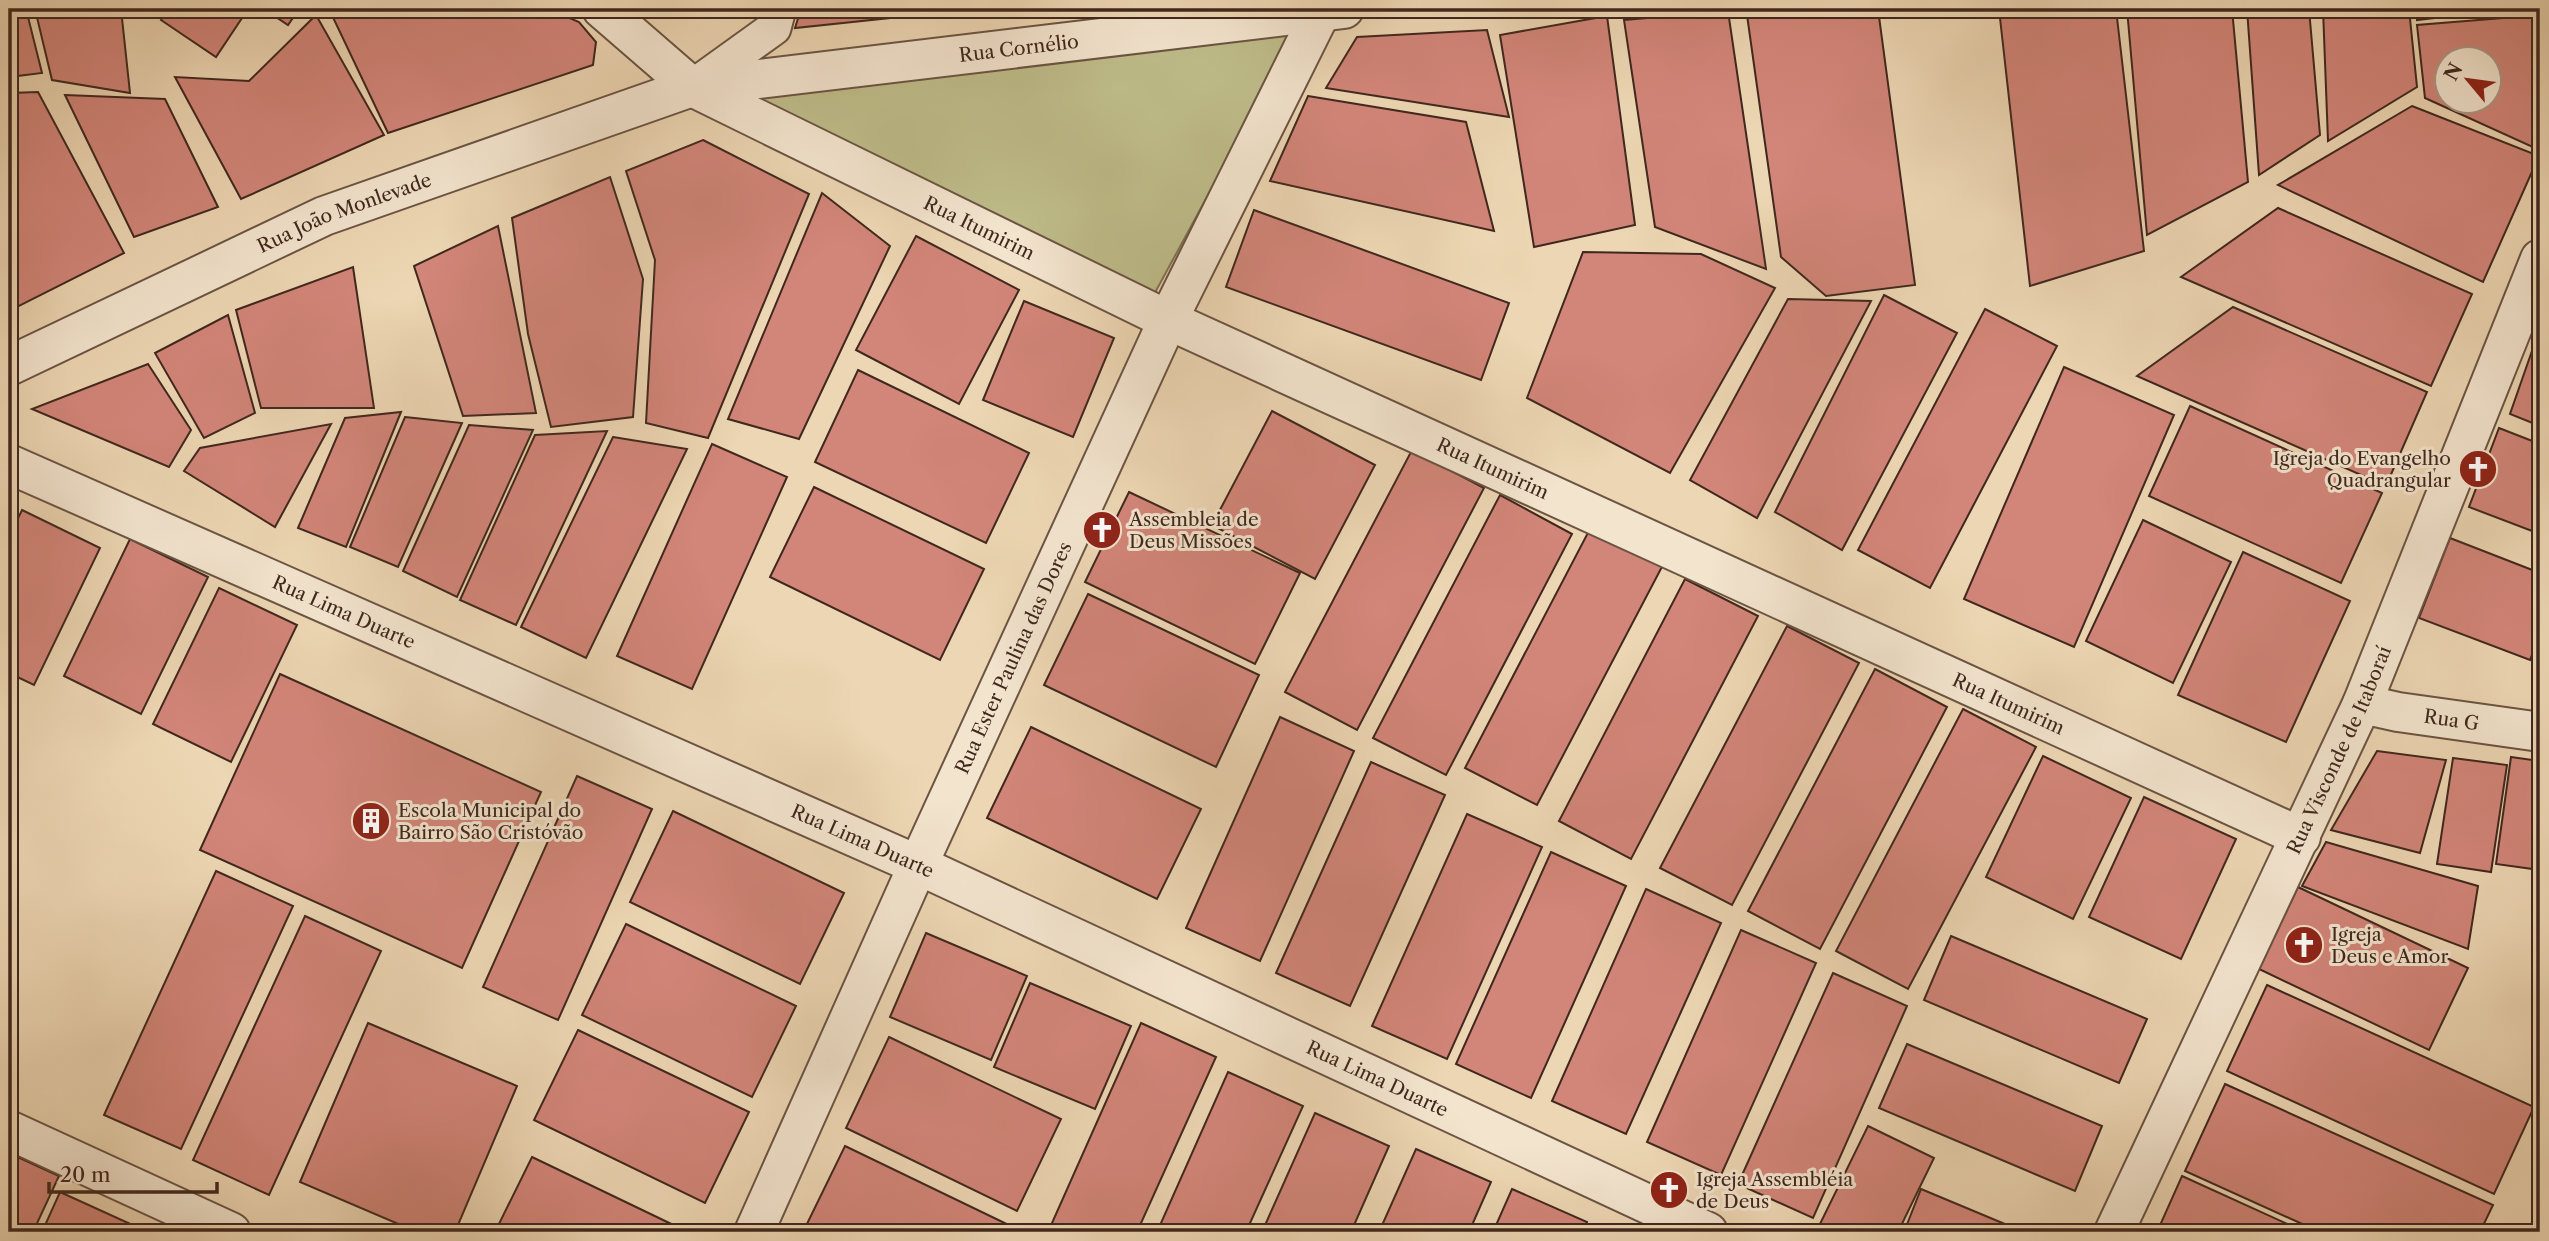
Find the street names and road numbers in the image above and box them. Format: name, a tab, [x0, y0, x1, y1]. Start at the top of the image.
street label: Rua Cornélio	[958, 29, 1080, 66]
street label: Rua João Monlevade	[253, 168, 434, 258]
street label: Rua Itumirim	[920, 191, 1039, 265]
street label: Rua Itumirim	[1433, 433, 1553, 504]
street label: Rua Ester Paulina das Dores	[950, 538, 1076, 777]
street label: Rua Lima Duarte	[269, 570, 419, 653]
street label: Rua Visconde de Itaboraí	[2282, 642, 2396, 858]
street label: Rua Itumirim	[1949, 668, 2069, 739]
street label: Rua G	[2422, 704, 2481, 735]
street label: Rua Lima Duarte	[788, 799, 938, 882]
street label: Rua Lima Duarte	[1303, 1036, 1452, 1121]

